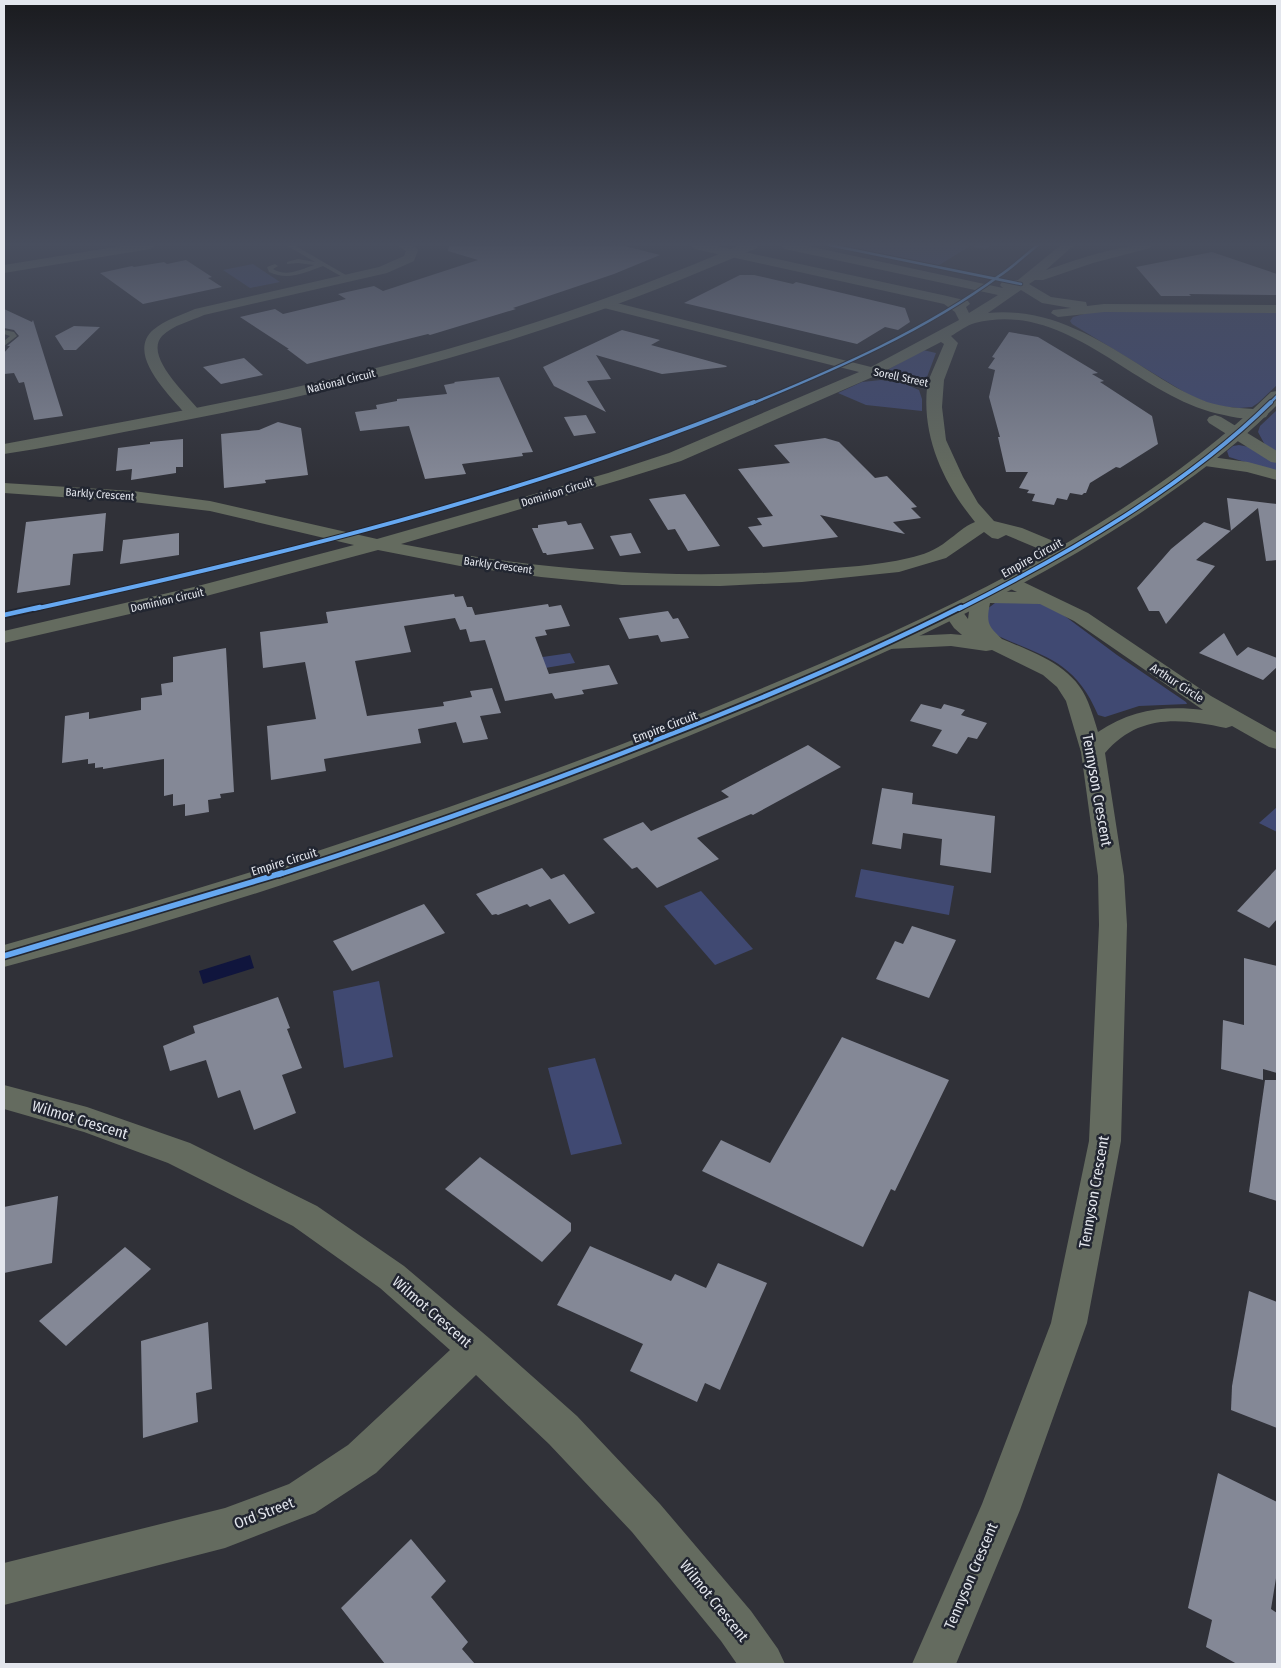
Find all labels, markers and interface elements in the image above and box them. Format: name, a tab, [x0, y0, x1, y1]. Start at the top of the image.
street label: Sorell Street	[872, 365, 930, 390]
street label: National Circuit	[306, 367, 377, 396]
street label: Dominion Circuit	[519, 475, 595, 510]
street label: Barkly Crescent	[65, 486, 135, 503]
street label: Empire Circuit	[999, 535, 1065, 581]
street label: Barkly Crescent	[463, 554, 533, 577]
street label: Dominion Circuit	[129, 586, 205, 615]
street label: Arthur Circle	[1148, 660, 1207, 706]
street label: Empire Circuit	[631, 708, 699, 746]
street label: Tennyson Crescent	[1078, 732, 1116, 848]
street label: Empire Circuit	[249, 845, 319, 879]
street label: Wilmot Crescent	[30, 1097, 130, 1143]
street label: Tennyson Crescent	[1075, 1134, 1113, 1250]
street label: Wilmot Crescent	[389, 1273, 475, 1351]
street label: Ord Street	[232, 1493, 297, 1533]
street label: Tennyson Crescent	[940, 1520, 1002, 1632]
street label: Wilmot Crescent	[676, 1557, 752, 1645]

